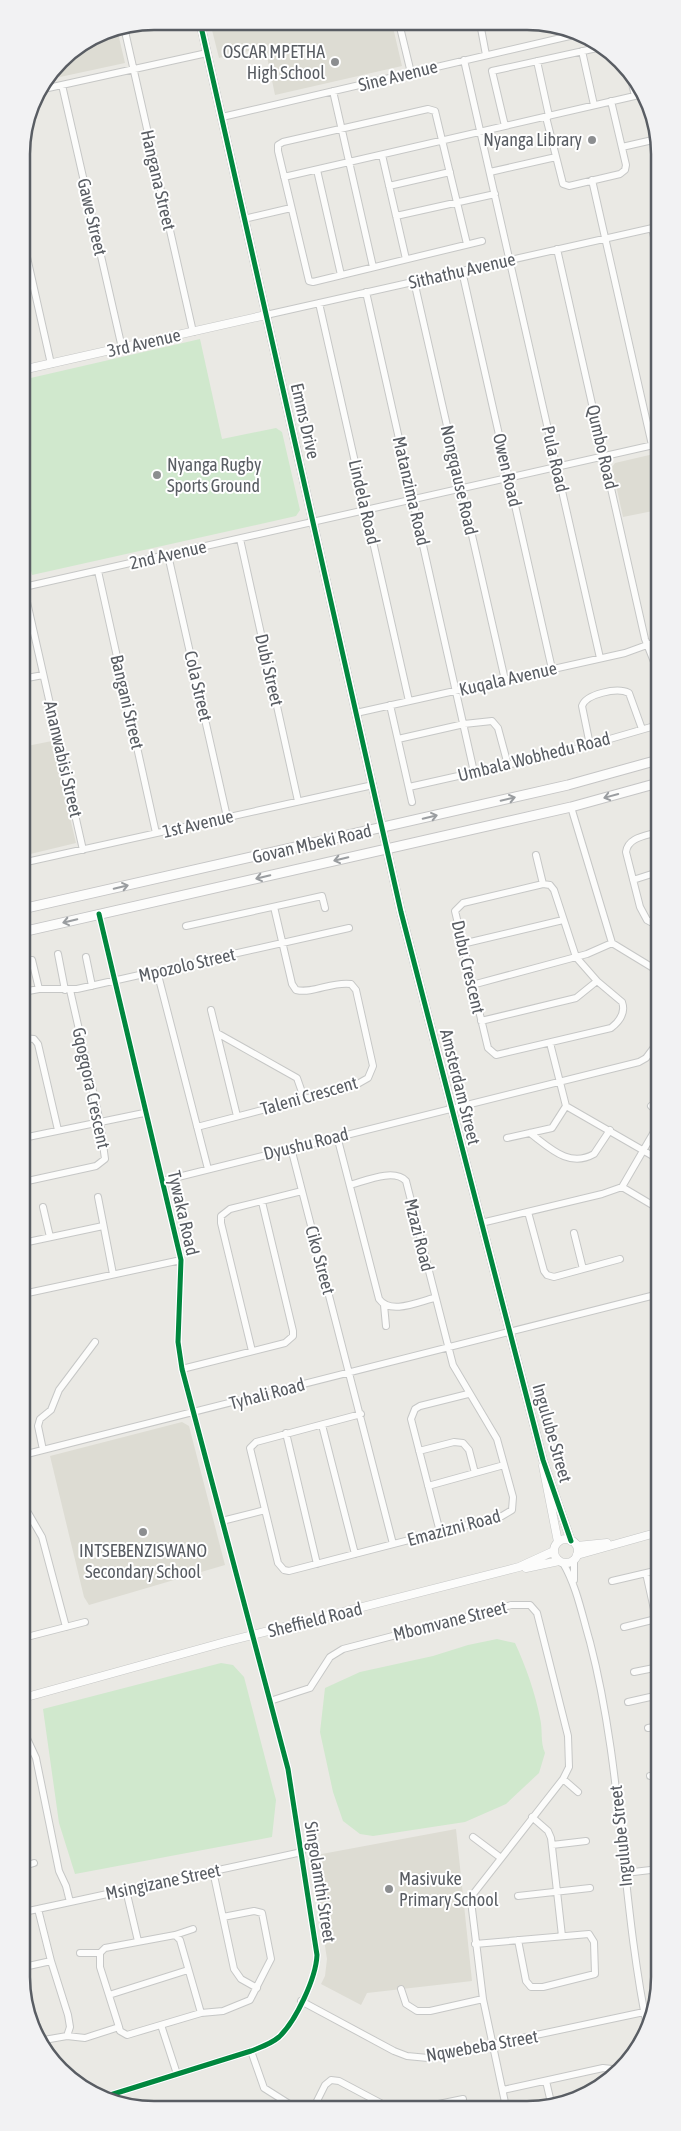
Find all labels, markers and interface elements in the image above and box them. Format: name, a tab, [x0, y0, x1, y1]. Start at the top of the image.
place label: OSCAR MPETHA High School	[223, 41, 325, 83]
marker: OSCAR MPETHA High School	[329, 56, 341, 68]
street label: Sine Avenue	[356, 56, 440, 95]
street label: Hangana Street	[137, 128, 180, 232]
place label: Nyanga Library	[483, 129, 582, 150]
marker: Nyanga Library	[586, 134, 598, 146]
street label: Gawe Street	[73, 176, 112, 258]
street label: Sithathu Avenue	[406, 248, 517, 293]
street label: 3rd Avenue	[105, 324, 183, 361]
street label: Emms Drive	[287, 381, 324, 461]
street label: Qumbo Road	[583, 403, 622, 491]
street label: Nongqause Road	[437, 423, 482, 537]
street label: Pula Road	[538, 424, 573, 494]
street label: Owen Road	[489, 431, 526, 509]
street label: Matanzima Road	[389, 434, 434, 548]
place label: Nyanga Rugby Sports Ground	[167, 454, 261, 496]
street label: Lindela Road	[345, 457, 384, 546]
marker: Nyanga Rugby Sports Ground	[151, 469, 163, 481]
street label: 2nd Avenue	[128, 536, 208, 574]
street label: Dubi Street	[251, 632, 288, 708]
street label: Cola Street	[180, 649, 217, 723]
street label: Bangani Street	[106, 653, 149, 751]
street label: Kuqala Avenue	[457, 657, 559, 700]
street label: Ananwabisi Street	[40, 699, 87, 819]
street label: Umbala Wobhedu Road	[455, 727, 612, 786]
one-way arrow	[604, 792, 620, 802]
one-way arrow	[500, 794, 516, 803]
street label: 1st Avenue	[160, 805, 235, 842]
one-way arrow	[421, 812, 437, 821]
street label: Govan Mbeki Road	[250, 820, 374, 867]
one-way arrow	[334, 855, 350, 864]
one-way arrow	[255, 873, 271, 882]
one-way arrow	[113, 882, 129, 892]
one-way arrow	[62, 917, 78, 926]
street label: Dubu Crescent	[448, 918, 489, 1016]
street label: Mpozolo Street	[136, 943, 237, 986]
street label: Gqogqora Crescent	[68, 1025, 115, 1150]
street label: Amsterdam Street	[436, 1027, 485, 1147]
street label: Taleni Crescent	[258, 1072, 360, 1119]
street label: Dyushu Road	[261, 1123, 351, 1164]
street label: Tywaka Road	[164, 1168, 203, 1257]
street label: Mzazi Road	[400, 1196, 439, 1273]
street label: Ciko Street	[301, 1223, 340, 1297]
street label: Tyhali Road	[227, 1373, 307, 1414]
street label: Ingulube Street	[528, 1381, 577, 1485]
street label: Emazizni Road	[405, 1505, 503, 1550]
marker: INTSEBENZISWANO Secondary School	[137, 1526, 149, 1538]
place label: INTSEBENZISWANO Secondary School	[79, 1540, 207, 1582]
street label: Mbomvane Street	[391, 1596, 509, 1645]
street label: Sheffield Road	[266, 1598, 364, 1641]
street label: Ingulube Street	[605, 1784, 636, 1888]
street label: Singolamthi Street	[301, 1820, 340, 1944]
street label: Msingizane Street	[104, 1859, 222, 1904]
place label: Masivuke Primary School	[399, 1868, 499, 1910]
marker: Masivuke Primary School	[383, 1883, 395, 1895]
street label: Nqwebeba Street	[424, 2025, 540, 2066]

